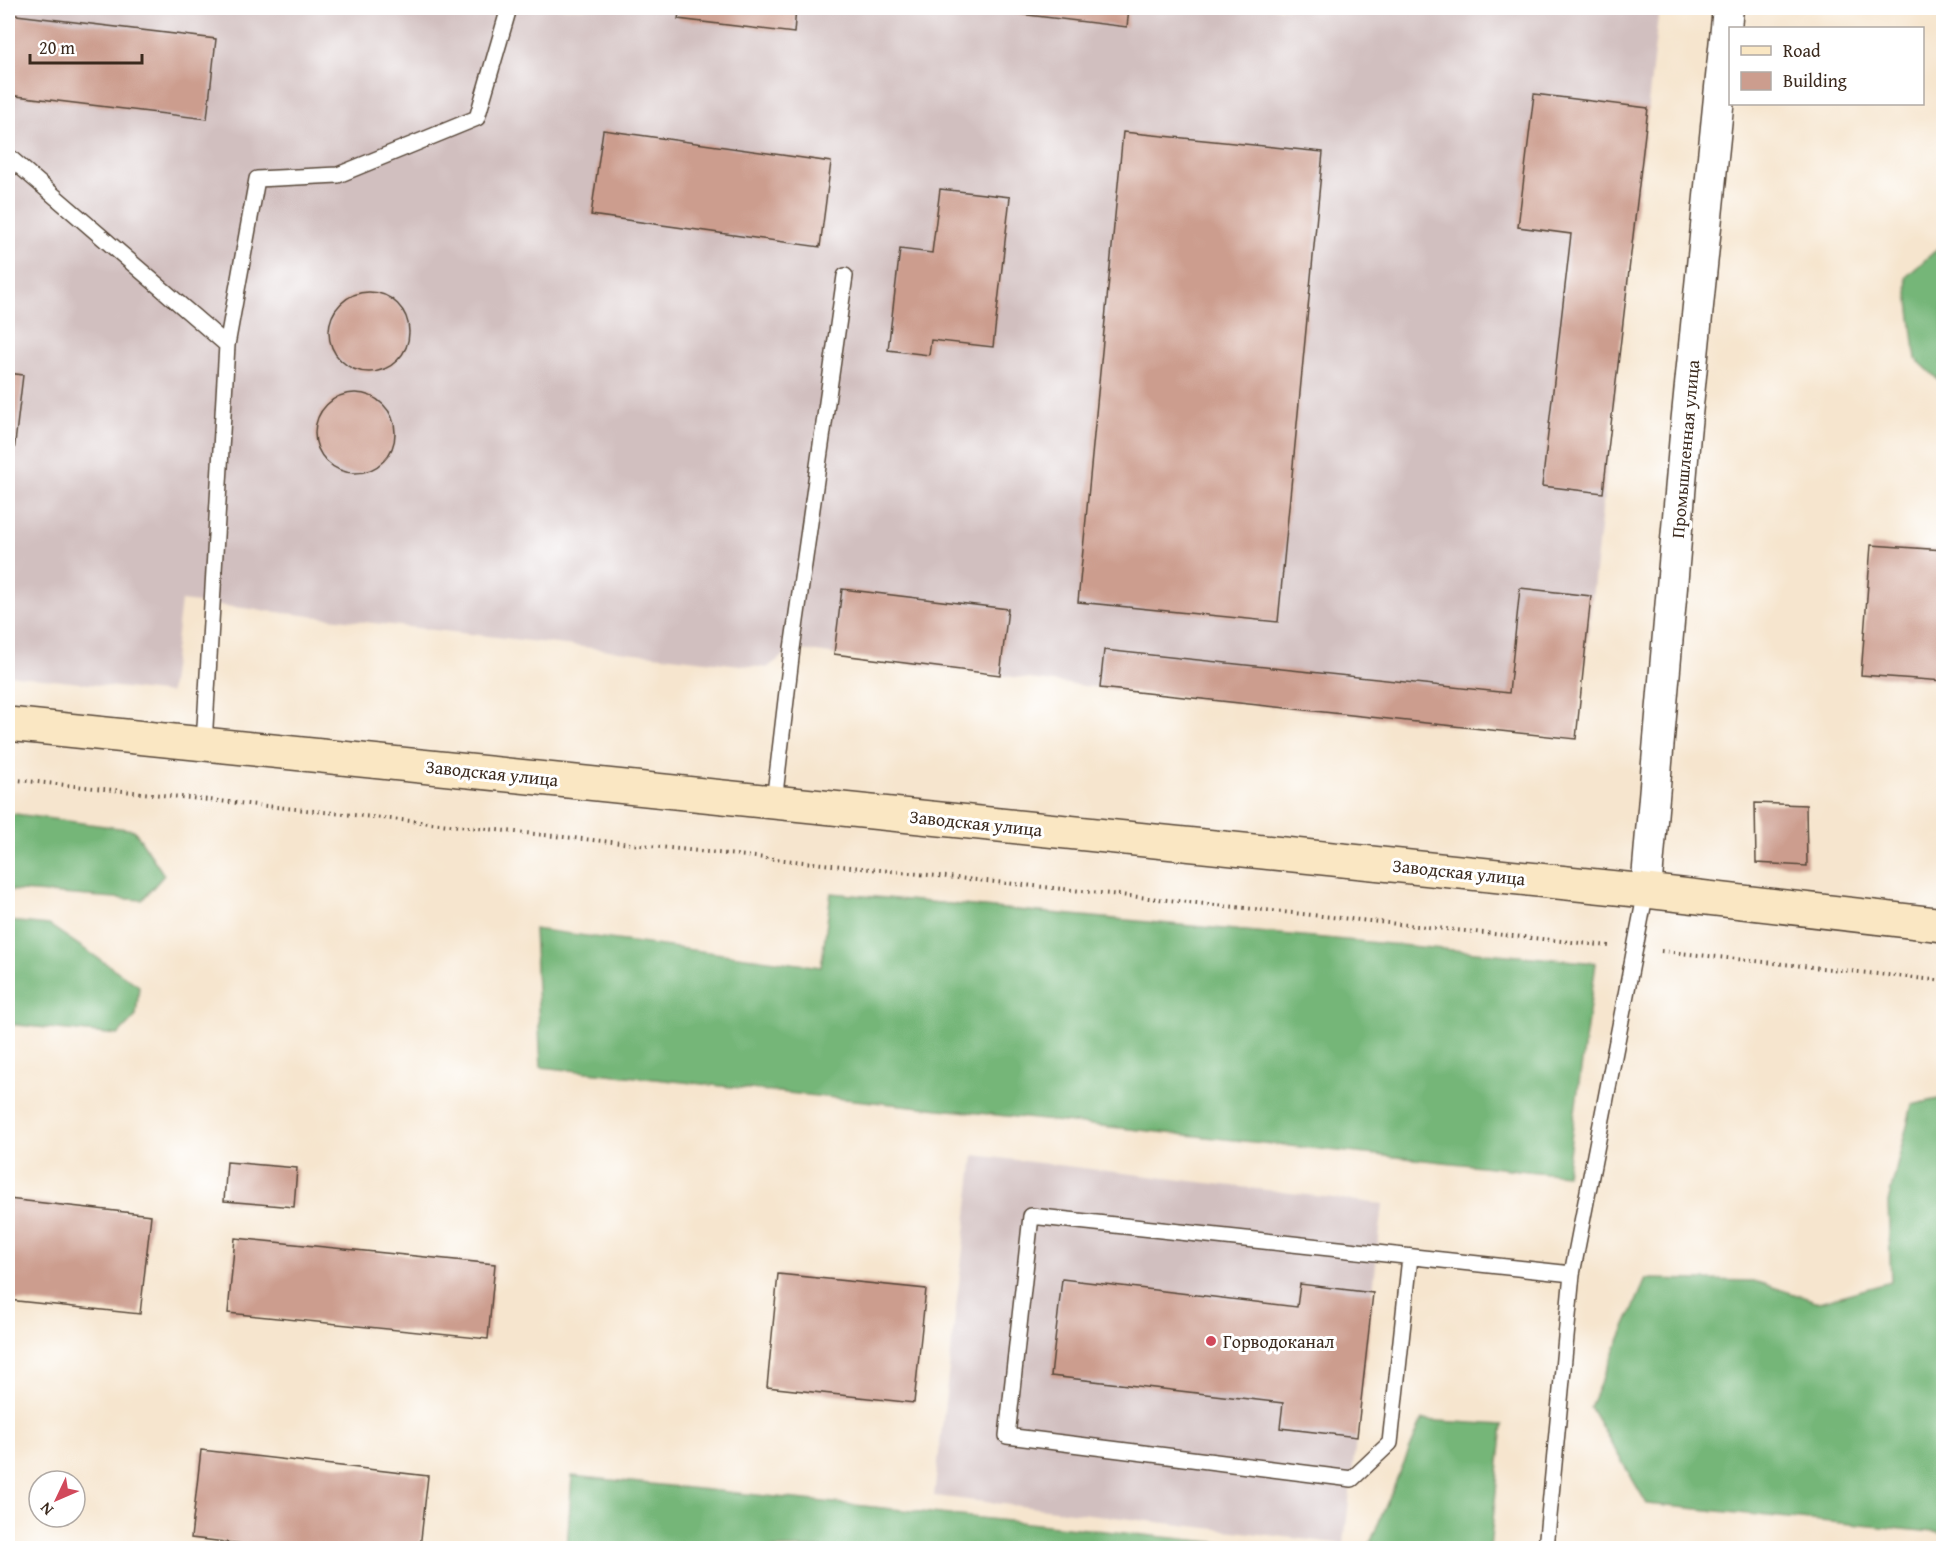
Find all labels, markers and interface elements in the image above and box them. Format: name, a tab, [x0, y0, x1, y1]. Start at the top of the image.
scale bar	[30, 27, 142, 65]
legend	[1729, 27, 1924, 105]
text: 20 m	[39, 34, 75, 61]
text: Road	[1783, 37, 1821, 64]
text: Building	[1783, 67, 1847, 94]
street label: Промышленная улица	[1664, 358, 1706, 539]
street label: Заводская улица	[424, 753, 560, 793]
street label: Заводская улица	[908, 803, 1044, 843]
street label: Заводская улица	[1391, 852, 1527, 892]
place label: Горводоканал	[1223, 1328, 1335, 1355]
marker: Горводоканал	[1204, 1334, 1218, 1348]
north arrow	[27, 1469, 87, 1529]
text: N	[34, 1497, 59, 1522]

